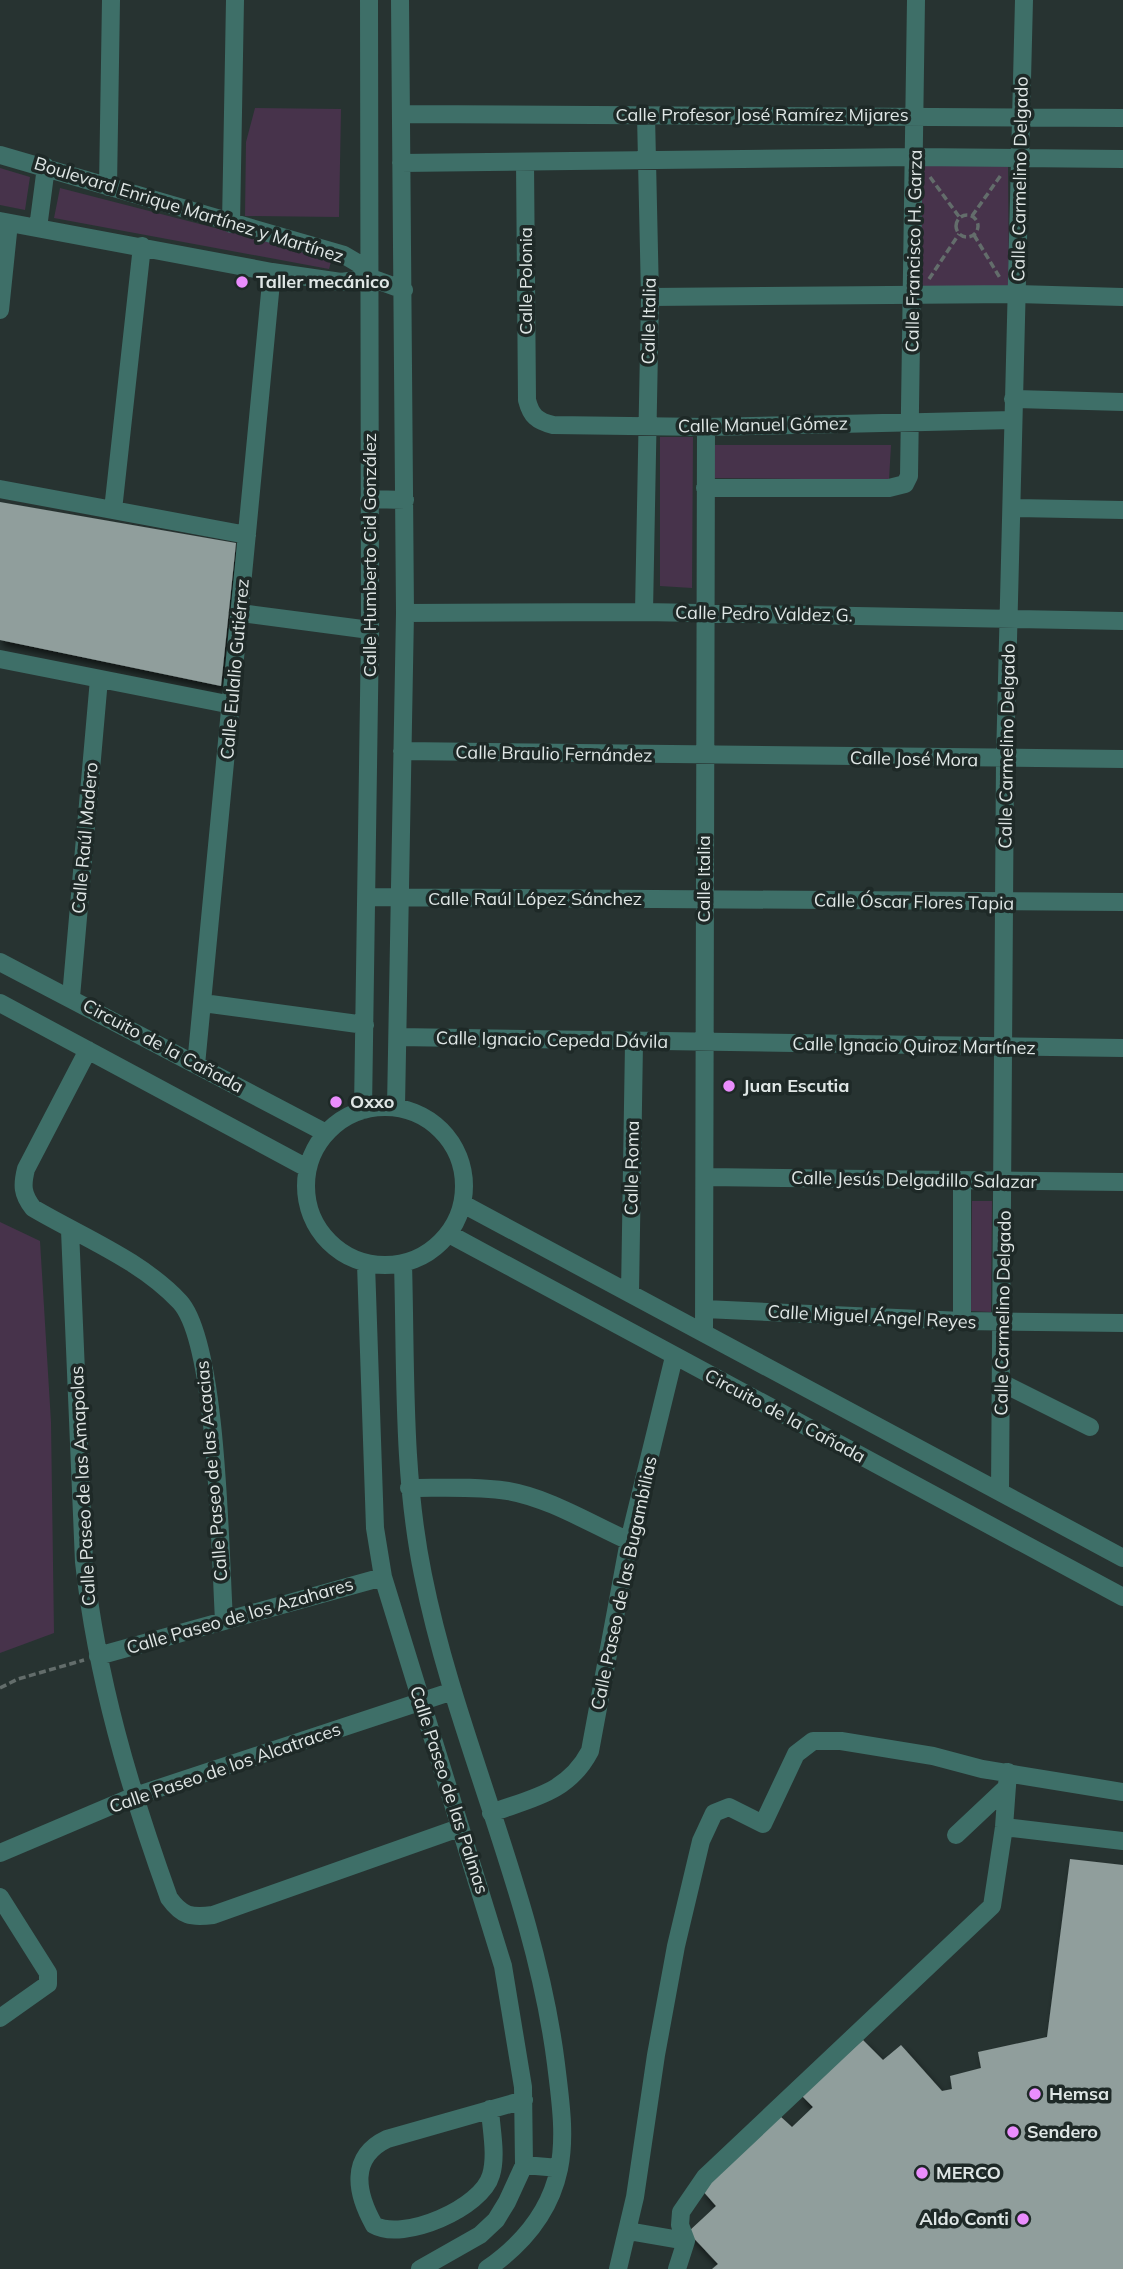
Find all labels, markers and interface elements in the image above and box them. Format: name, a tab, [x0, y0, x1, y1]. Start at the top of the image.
street label: Calle Carmelino Delgado	[1006, 76, 1033, 282]
street label: Calle Profesor José Ramírez Mijares	[615, 103, 909, 126]
street label: Calle Francisco H. Garza	[900, 150, 927, 352]
street label: Boulevard Enrique Martínez y Martínez	[32, 151, 347, 268]
street label: Calle Polonia	[514, 227, 537, 335]
place label: Taller mecánico	[256, 270, 390, 293]
marker: Taller mecánico	[234, 274, 250, 290]
street label: Calle Italia	[636, 277, 661, 365]
street label: Calle Manuel Gómez	[678, 412, 848, 437]
street label: Calle Humberto Cid González	[358, 433, 381, 677]
street label: Calle Eulalio Gutiérrez	[215, 578, 254, 760]
street label: Calle Pedro Valdez G.	[675, 600, 853, 627]
street label: Calle Carmelino Delgado	[993, 643, 1020, 849]
street label: Calle Braulio Fernández	[455, 740, 653, 767]
street label: Calle José Mora	[850, 746, 978, 771]
street label: Calle Raúl Madero	[66, 761, 103, 915]
street label: Calle Italia	[692, 835, 715, 923]
street label: Calle Raúl López Sánchez	[428, 887, 642, 910]
street label: Calle Óscar Flores Tapia	[814, 888, 1014, 915]
street label: Circuito de la Cañada	[79, 993, 247, 1098]
street label: Calle Ignacio Cepeda Dávila	[436, 1026, 668, 1053]
street label: Calle Ignacio Quiroz Martínez	[792, 1032, 1036, 1059]
place label: Juan Escutia	[743, 1074, 849, 1097]
marker: Juan Escutia	[721, 1078, 737, 1094]
place label: Oxxo	[350, 1090, 394, 1113]
marker: Oxxo	[328, 1094, 344, 1110]
street label: Calle Roma	[619, 1120, 644, 1216]
street label: Calle Jesús Delgadillo Salazar	[791, 1166, 1038, 1193]
street label: Calle Carmelino Delgado	[989, 1210, 1016, 1416]
street label: Calle Miguel Ángel Reyes	[767, 1300, 977, 1333]
street label: Calle Paseo de las Acacias	[190, 1360, 233, 1582]
street label: Circuito de la Cañada	[701, 1363, 869, 1468]
street label: Calle Paseo de las Amapolas	[65, 1365, 100, 1607]
street label: Calle Paseo de las Bugambilias	[585, 1454, 662, 1712]
street label: Calle Paseo de los Azahares	[124, 1572, 356, 1659]
street label: Calle Paseo de las Palmas	[405, 1683, 494, 1897]
street label: Calle Paseo de los Alcatraces	[106, 1717, 344, 1818]
place label: Hemsa	[1049, 2082, 1109, 2105]
marker: Hemsa	[1027, 2086, 1043, 2102]
place label: Sendero	[1027, 2120, 1098, 2143]
marker: Sendero	[1005, 2124, 1021, 2140]
place label: MERCO	[936, 2161, 1001, 2184]
marker: MERCO	[914, 2165, 930, 2181]
place label: Aldo Conti	[919, 2207, 1009, 2230]
marker: Aldo Conti	[1015, 2211, 1031, 2227]

